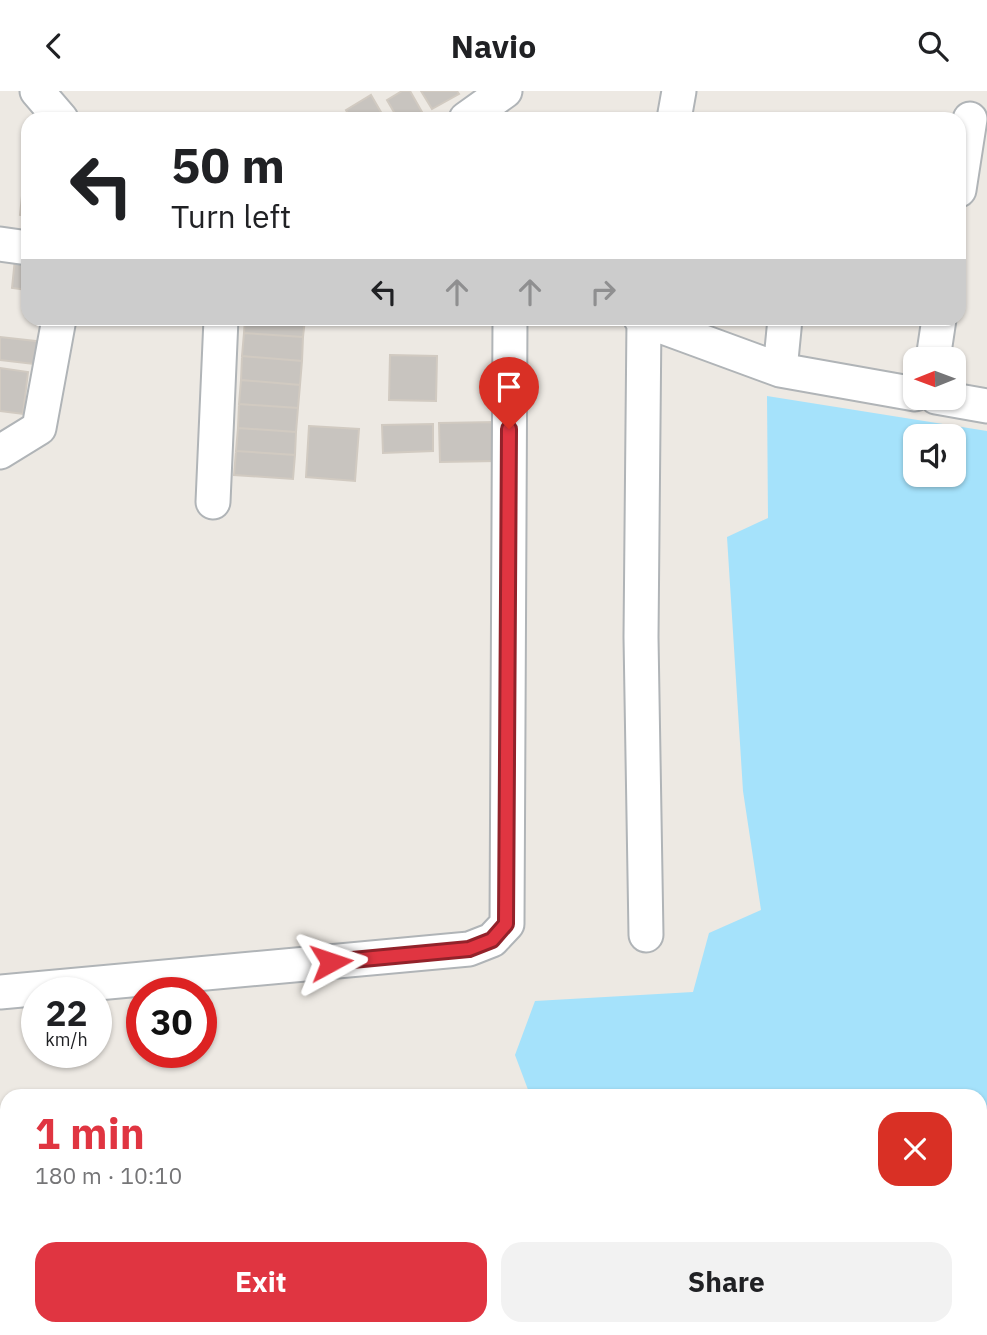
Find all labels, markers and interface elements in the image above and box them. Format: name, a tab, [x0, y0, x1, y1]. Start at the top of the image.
text: Navio	[451, 25, 536, 67]
icon: back	[35, 27, 73, 65]
icon: search	[914, 27, 952, 65]
text: 50 m	[171, 133, 285, 196]
icon: left	[56, 140, 147, 231]
text: Turn left	[171, 195, 291, 237]
icon: left	[365, 273, 403, 311]
icon: ahead	[438, 273, 476, 311]
icon: ahead	[511, 273, 549, 311]
icon: right	[584, 273, 622, 311]
north arrow	[903, 347, 966, 409]
map controls	[903, 347, 966, 487]
pin	[479, 357, 539, 429]
icon: arrive	[490, 368, 528, 406]
button: sound	[903, 424, 966, 487]
position arrow	[294, 925, 368, 999]
speed limit sign: 30	[126, 977, 217, 1068]
text: 22	[45, 990, 88, 1036]
text: km/h	[45, 1028, 88, 1051]
text: 1 min	[35, 1106, 145, 1161]
button: close	[878, 1112, 952, 1186]
text: 180 m · 10:10	[35, 1160, 182, 1190]
button: Exit	[35, 1242, 487, 1322]
button: Share	[501, 1242, 952, 1322]

